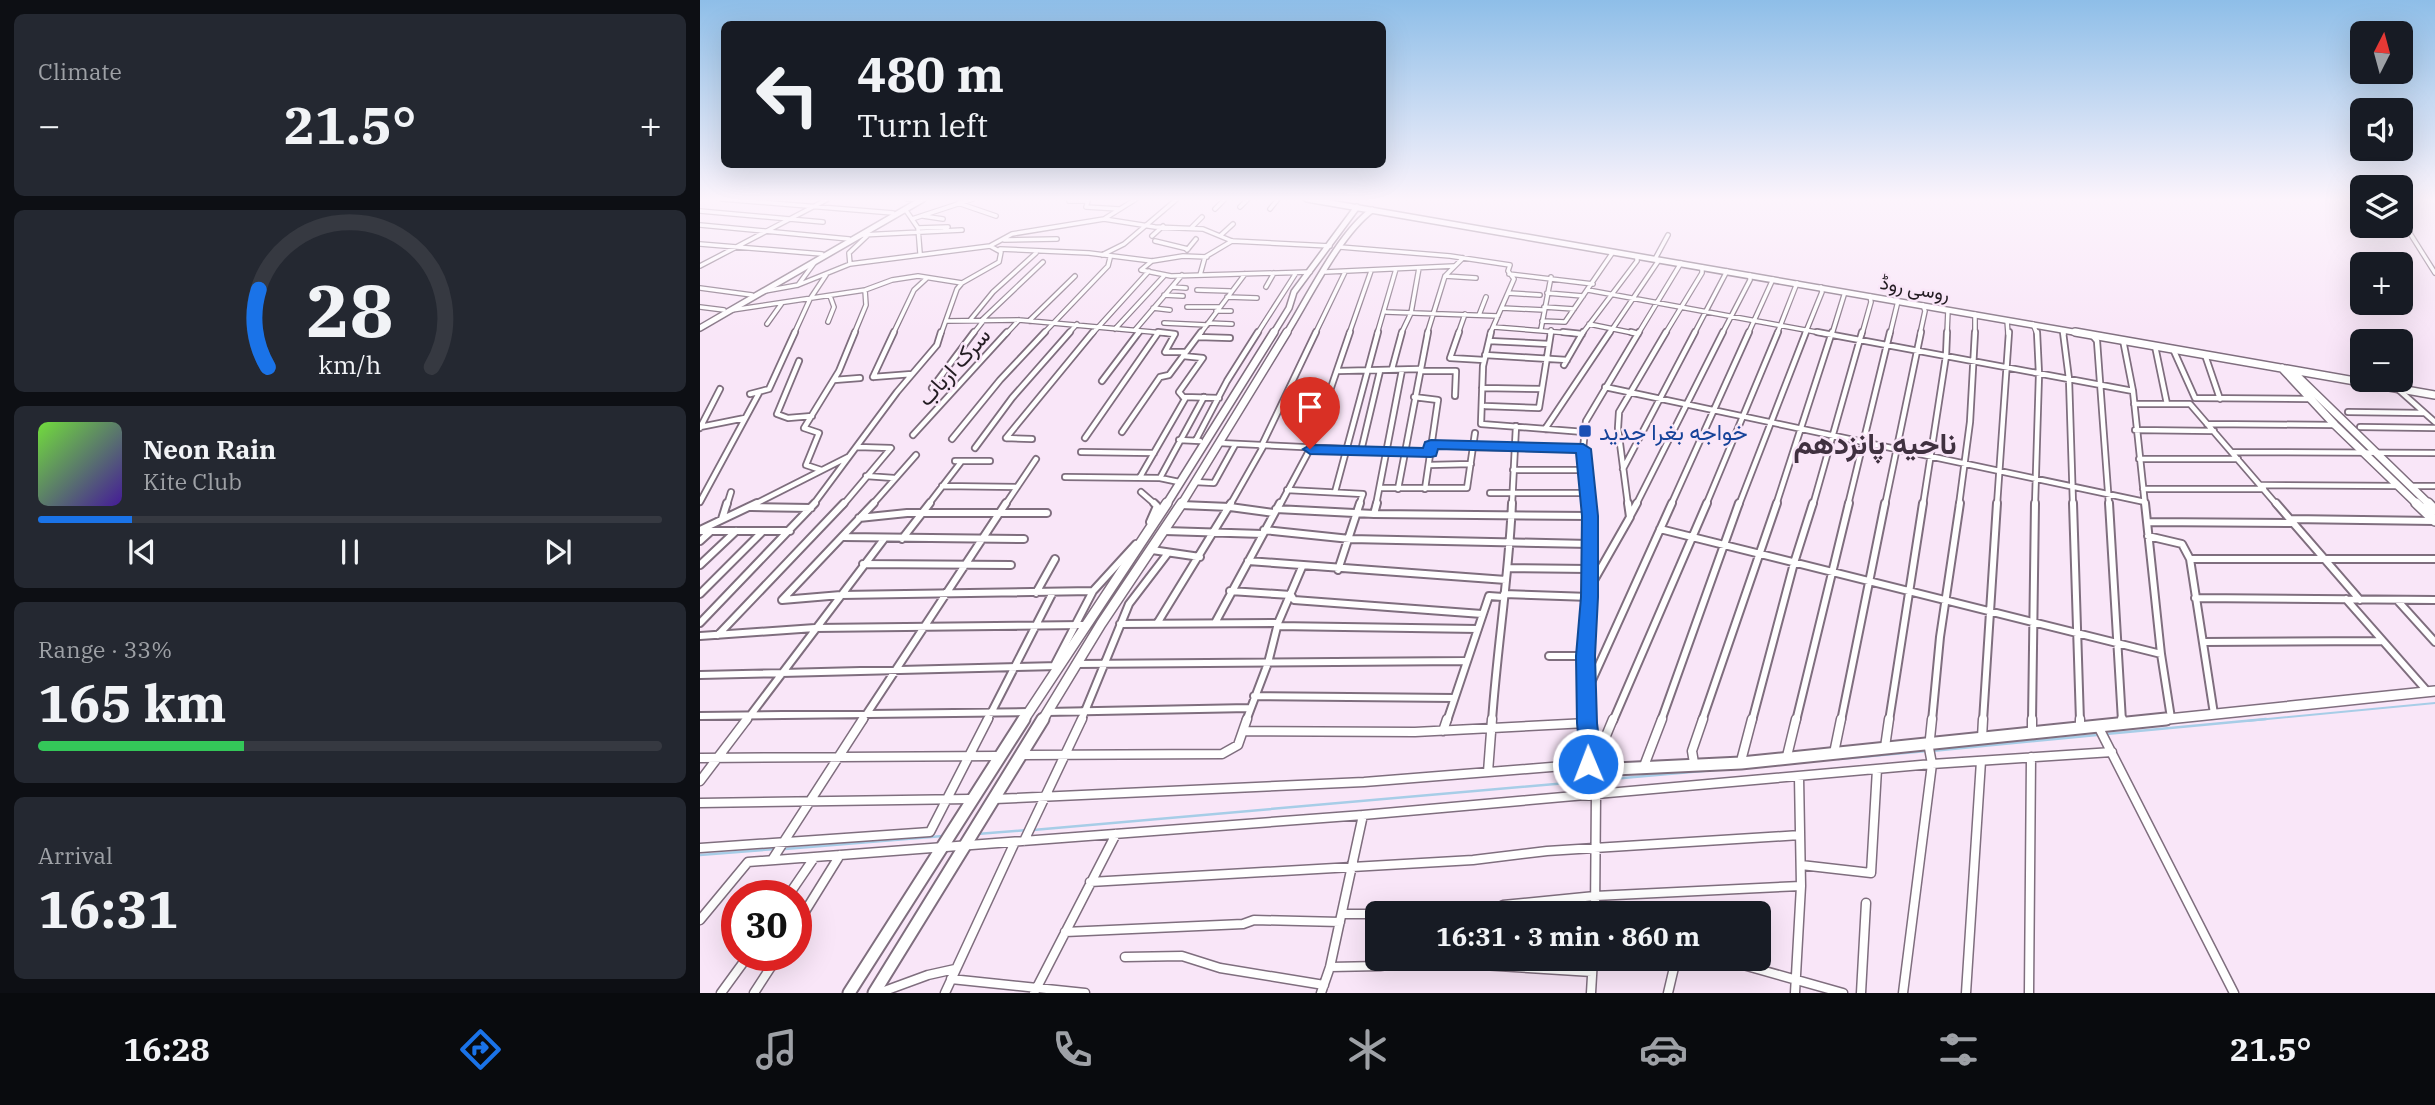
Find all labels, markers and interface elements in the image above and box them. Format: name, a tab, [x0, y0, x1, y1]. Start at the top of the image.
north arrow	[2350, 21, 2413, 84]
map controls	[2350, 21, 2413, 392]
text: 480 m	[857, 42, 1004, 105]
icon: left	[742, 49, 833, 140]
text: Climate	[38, 56, 122, 86]
text: 21.5°	[284, 91, 416, 158]
button: sound	[2350, 98, 2413, 161]
text: −	[38, 100, 61, 149]
text: +	[639, 100, 662, 149]
text: Turn left	[857, 104, 988, 146]
button: layers	[2350, 175, 2413, 238]
button: +	[2350, 252, 2413, 315]
text: 28	[306, 262, 394, 357]
street label: روسی روڈ	[1878, 270, 1952, 306]
street label: سرک ارباب	[910, 320, 997, 412]
button: −	[2350, 329, 2413, 392]
text: km/h	[318, 348, 382, 381]
pin	[1280, 377, 1340, 449]
icon: arrive	[1291, 388, 1329, 426]
place label: خواجه بغرا جدید	[1599, 416, 1748, 447]
marker: خواجه بغرا جدید	[1577, 423, 1593, 439]
district label: ناحیه پانزدهم	[1794, 423, 1956, 464]
text: Neon Rain	[143, 432, 276, 466]
text: Kite Club	[143, 466, 242, 496]
icon: previous	[123, 533, 161, 571]
icon: pause	[331, 533, 369, 571]
icon: next	[539, 533, 577, 571]
text: Range · 33%	[38, 634, 172, 664]
text: 165 km	[38, 669, 227, 736]
position arrow	[1551, 727, 1625, 801]
text: Arrival	[38, 840, 113, 870]
text: 16:31	[38, 875, 179, 942]
speed limit sign: 30	[721, 880, 812, 971]
text: 16:31 · 3 min · 860 m	[1436, 919, 1700, 953]
icon: directions	[456, 1025, 505, 1074]
icon: music	[752, 1025, 801, 1074]
icon: phone	[1048, 1025, 1097, 1074]
icon: climate	[1343, 1025, 1392, 1074]
icon: car	[1639, 1025, 1688, 1074]
icon: filters	[1934, 1025, 1983, 1074]
text: 16:28	[123, 1028, 210, 1070]
text: 21.5°	[2230, 1028, 2312, 1070]

